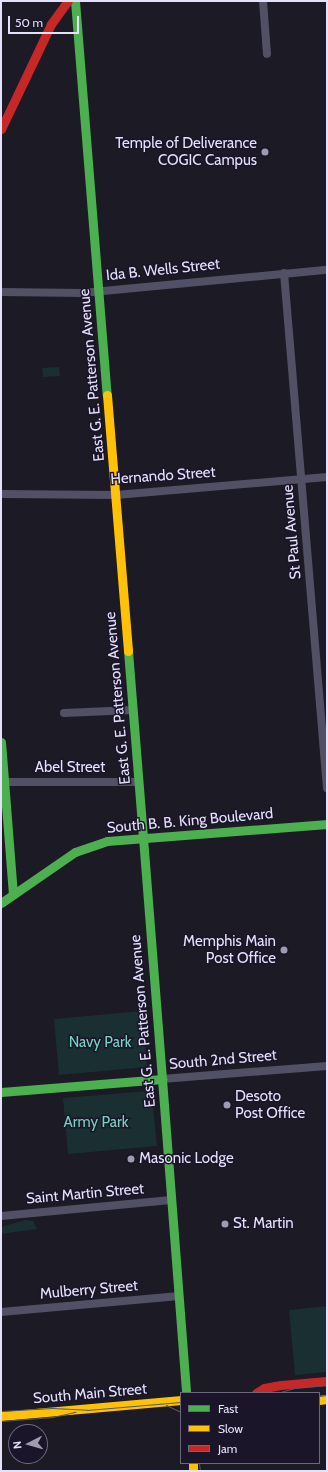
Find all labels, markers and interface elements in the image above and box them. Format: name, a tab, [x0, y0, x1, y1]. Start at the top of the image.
scale bar	[10, 8, 81, 34]
text: 50 m	[15, 15, 43, 30]
place label: Temple of Deliverance COGIC Campus	[115, 134, 257, 169]
marker: Temple of Deliverance COGIC Campus	[260, 147, 270, 157]
street label: Ida B. Wells Street	[105, 255, 221, 285]
street label: East G. E. Patterson Avenue	[75, 288, 109, 462]
street label: Hernando Street	[110, 463, 216, 489]
street label: St Paul Avenue	[279, 484, 305, 580]
street label: East G. E. Patterson Avenue	[101, 611, 135, 785]
street label: Abel Street	[35, 759, 105, 777]
street label: South B. B. King Boulevard	[106, 805, 274, 837]
place label: Memphis Main Post Office	[183, 932, 276, 967]
street label: East G. E. Patterson Avenue	[126, 934, 160, 1108]
marker: Memphis Main Post Office	[279, 945, 289, 955]
park label: Navy Park	[69, 1034, 131, 1052]
street label: South 2nd Street	[168, 1046, 278, 1074]
place label: Desoto Post Office	[235, 1087, 305, 1122]
marker: Desoto Post Office	[222, 1100, 232, 1110]
park label: Army Park	[64, 1114, 128, 1132]
place label: Masonic Lodge	[139, 1150, 234, 1168]
marker: Masonic Lodge	[126, 1154, 136, 1164]
street label: Saint Martin Street	[25, 1180, 145, 1208]
place label: St. Martin	[233, 1215, 294, 1233]
marker: St. Martin	[220, 1219, 230, 1229]
street label: Mulberry Street	[39, 1277, 139, 1303]
street label: South Main Street	[32, 1380, 148, 1408]
legend	[180, 1392, 320, 1464]
text: Fast	[218, 1401, 238, 1416]
text: Slow	[218, 1421, 243, 1436]
north arrow	[8, 1424, 48, 1464]
text: N	[10, 1441, 24, 1450]
text: Jam	[218, 1441, 237, 1456]

